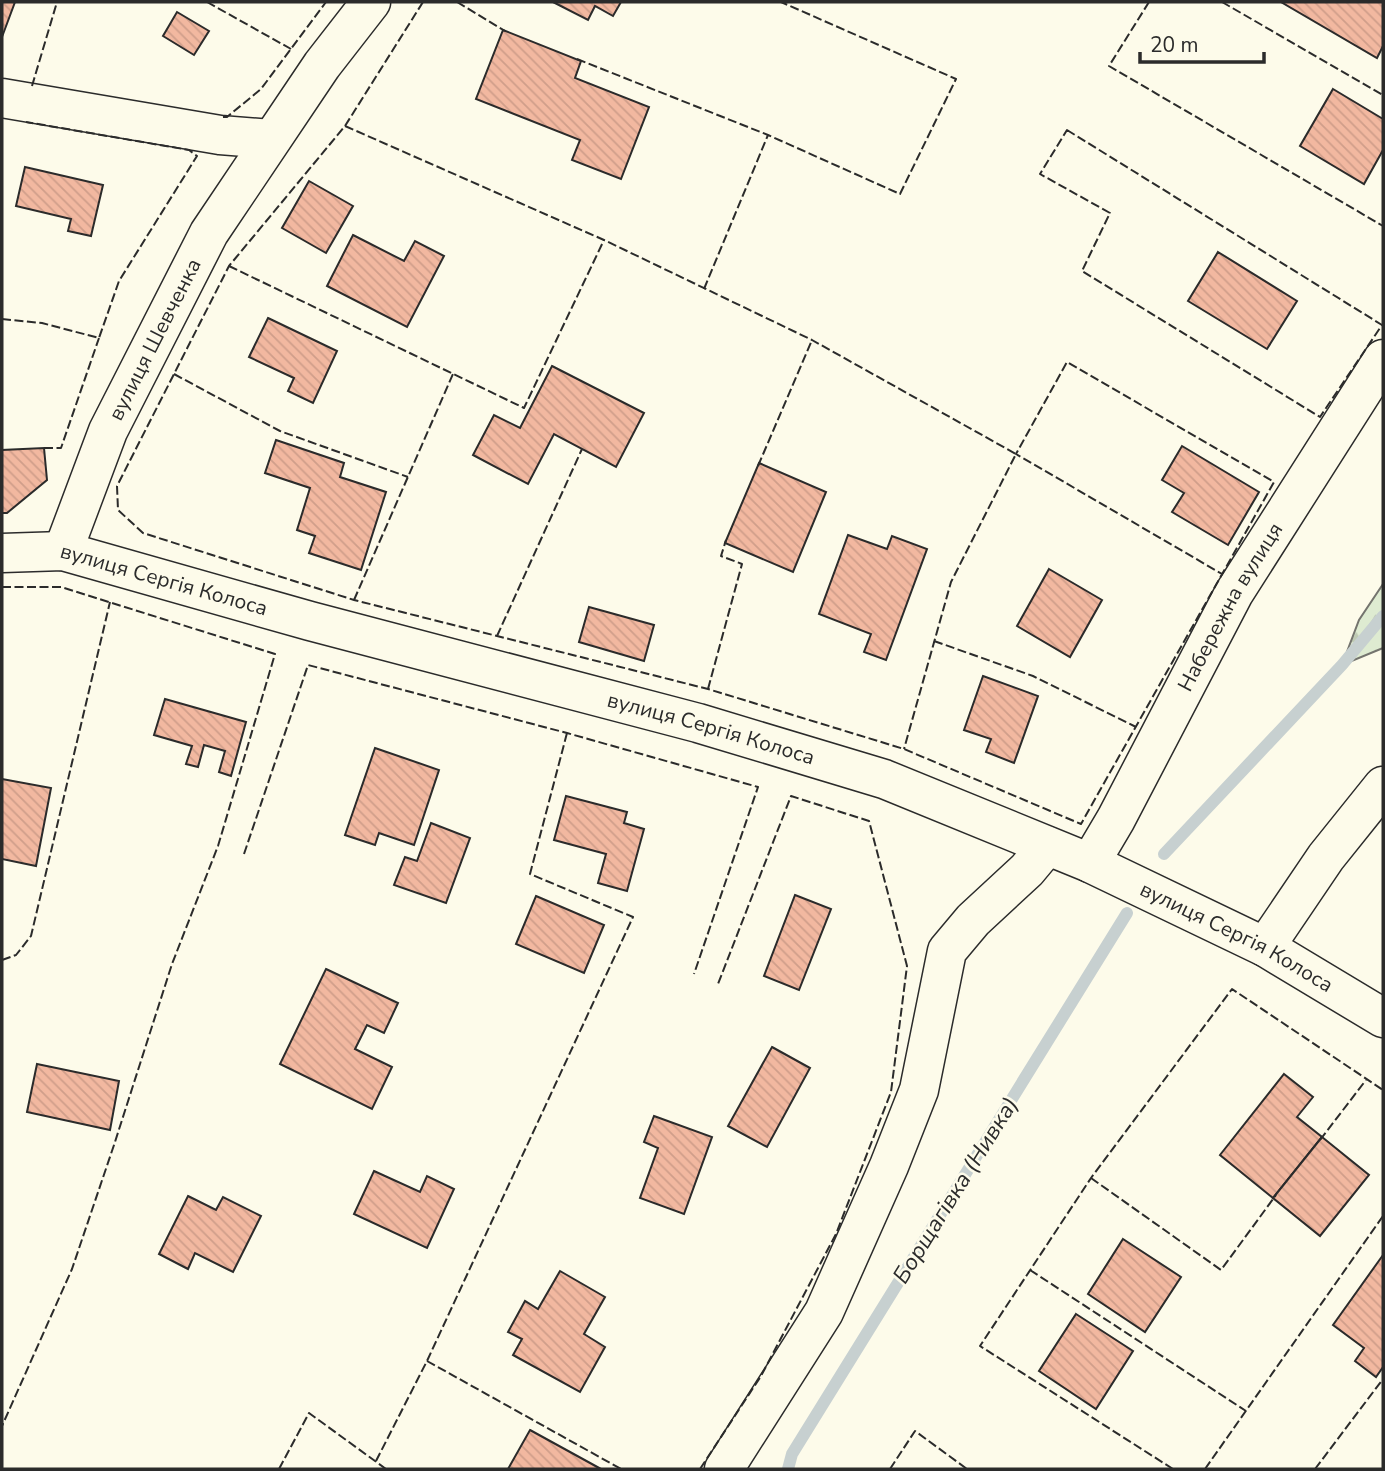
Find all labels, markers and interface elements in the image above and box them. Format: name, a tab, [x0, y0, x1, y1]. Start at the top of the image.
scale bar	[1140, 21, 1264, 65]
text: 20 m	[1150, 31, 1199, 59]
street label: вулиця Шевченка	[102, 254, 208, 425]
street label: Набережна вулиця	[1171, 517, 1289, 696]
street label: вулиця Сергія Колоса	[57, 537, 271, 622]
street label: вулиця Сергія Колоса	[604, 686, 818, 771]
street label: вулиця Сергія Колоса	[1135, 875, 1339, 999]
water label: Борщагівка (Нивка)	[885, 1091, 1025, 1289]

